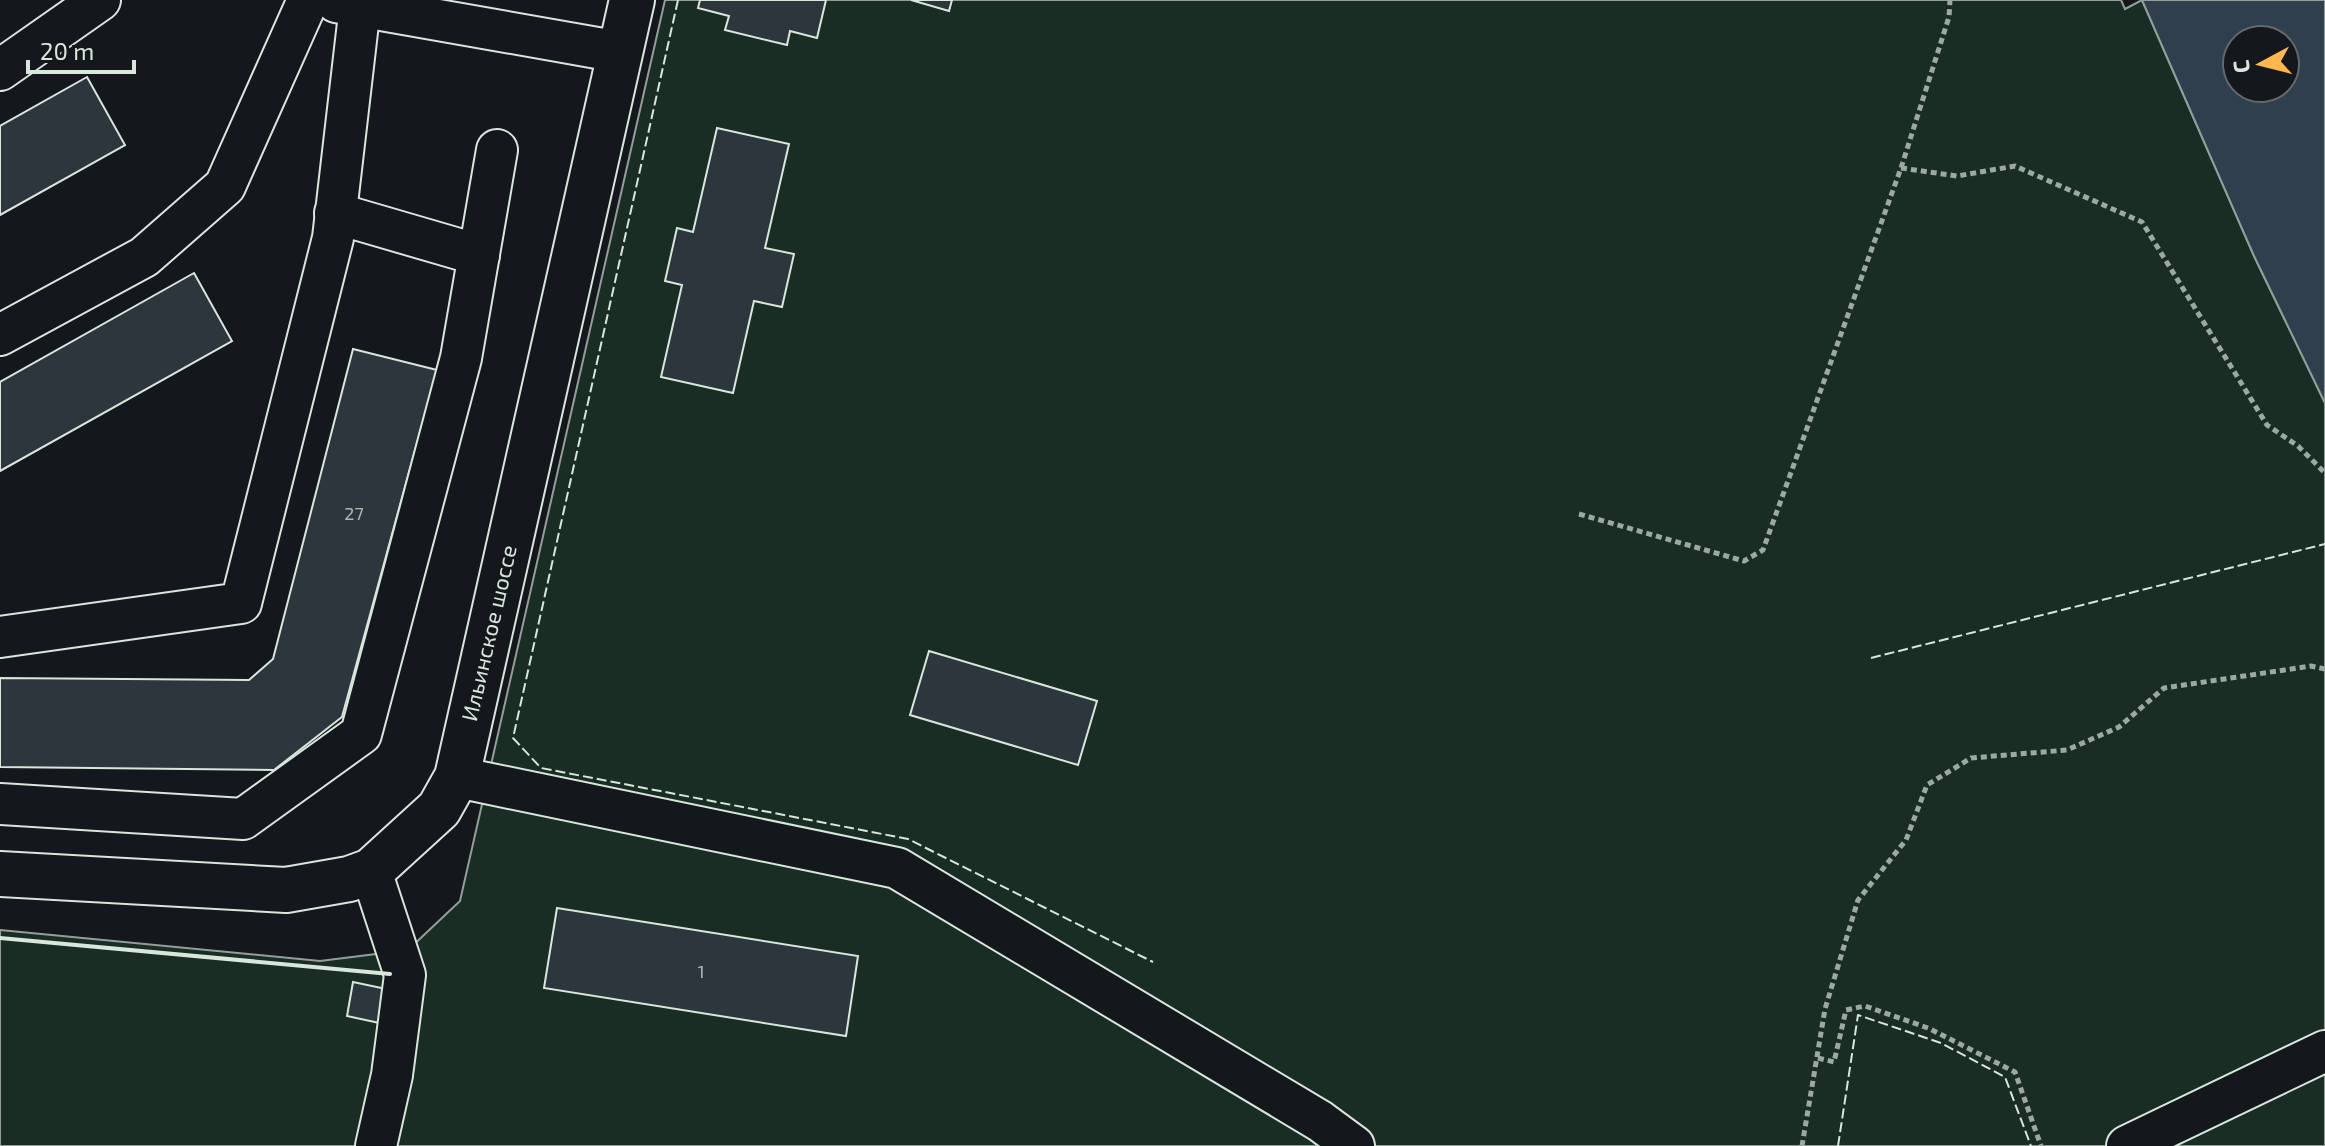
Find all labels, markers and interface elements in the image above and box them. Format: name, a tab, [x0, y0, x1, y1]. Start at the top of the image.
scale bar	[28, 24, 134, 74]
north arrow	[2221, 24, 2301, 104]
text: 20 m	[40, 36, 94, 65]
text: С	[2226, 58, 2254, 75]
house number: 27	[344, 502, 364, 524]
street label: Ильинское шоссе	[455, 542, 521, 723]
house number: 1	[697, 960, 705, 982]

